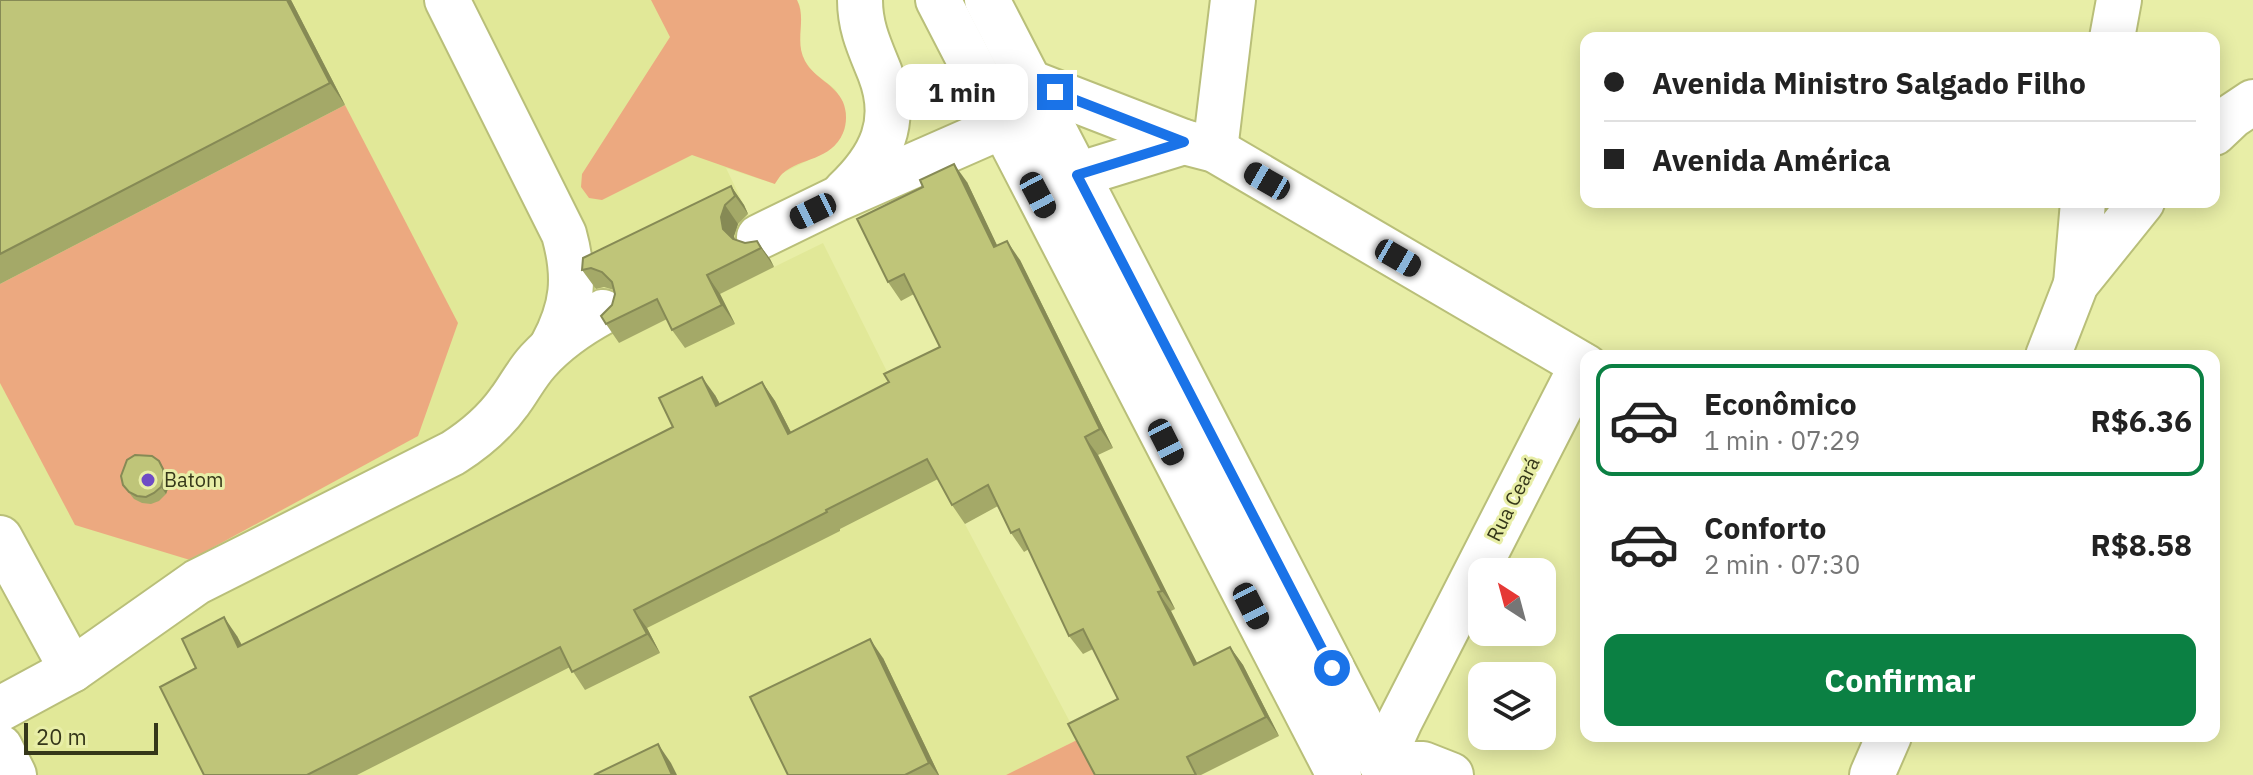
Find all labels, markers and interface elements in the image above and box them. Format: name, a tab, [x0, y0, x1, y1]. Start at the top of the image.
text: Avenida Ministro Salgado Filho	[1652, 63, 2086, 102]
callout: 1 min	[895, 64, 1027, 120]
route end	[1037, 74, 1073, 110]
text: 1 min	[928, 75, 996, 109]
text: Avenida América	[1652, 140, 1891, 179]
car	[1240, 159, 1294, 203]
car	[1016, 168, 1060, 222]
car	[786, 190, 840, 232]
car	[1371, 236, 1425, 280]
icon: car	[1608, 384, 1680, 456]
text: Econômico	[1704, 384, 1857, 423]
text: R$6.36	[2090, 401, 2192, 440]
car	[1144, 415, 1188, 469]
text: 1 min · 07:29	[1704, 423, 1860, 457]
street label: Rua Ceará	[1480, 452, 1546, 546]
place label: Batom	[164, 466, 223, 493]
marker: Batom	[139, 471, 157, 489]
icon: car	[1608, 508, 1680, 580]
text: Conforto	[1704, 508, 1827, 547]
text: R$8.58	[2090, 525, 2192, 564]
text: 2 min · 07:30	[1704, 547, 1860, 581]
north arrow	[1468, 558, 1556, 646]
map controls	[1468, 558, 1556, 750]
car	[1229, 579, 1273, 633]
button: Confirmar	[1604, 634, 2196, 726]
route start	[1314, 650, 1350, 686]
button: layers	[1468, 662, 1556, 750]
scale bar	[24, 719, 158, 755]
text: 20 m	[36, 722, 87, 751]

